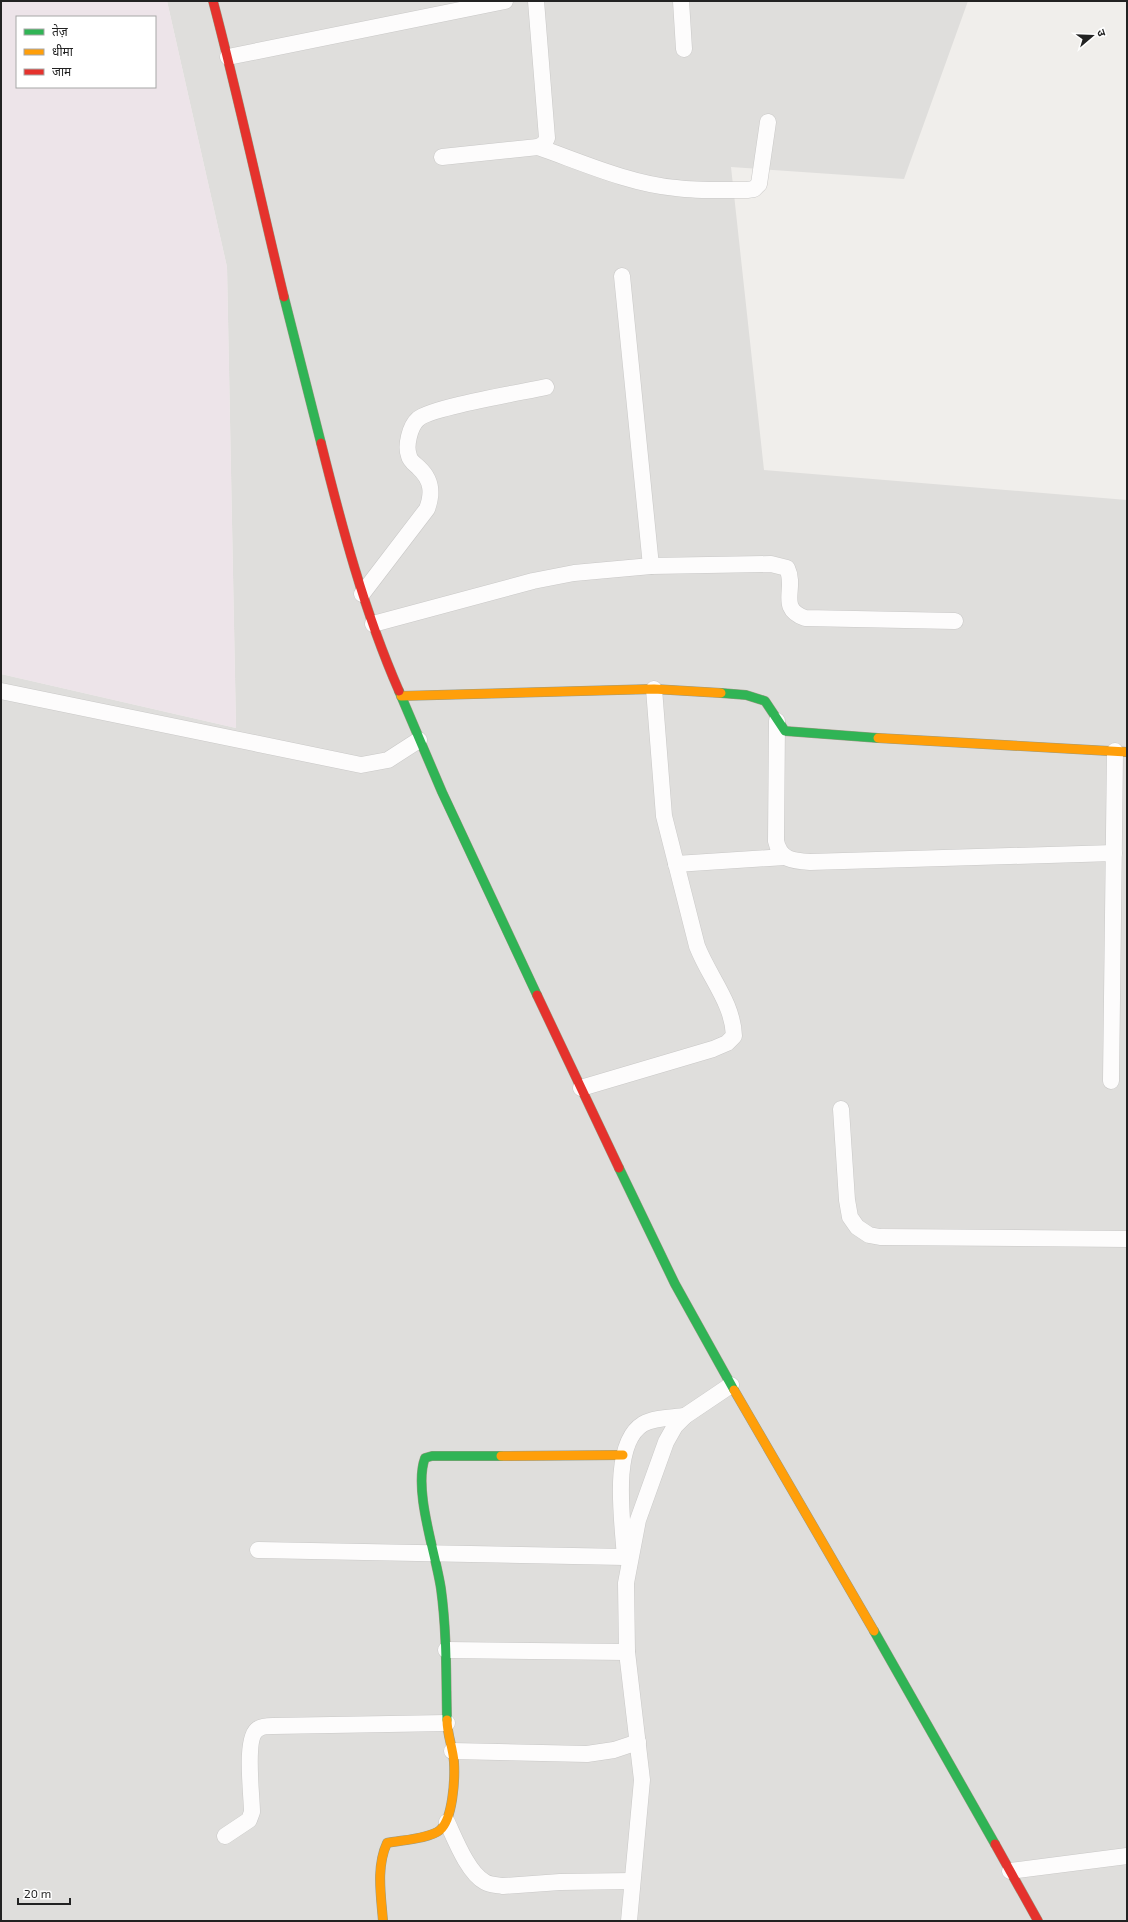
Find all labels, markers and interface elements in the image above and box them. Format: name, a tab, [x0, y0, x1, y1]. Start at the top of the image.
legend	[16, 16, 156, 88]
north arrow	[1072, 16, 1112, 56]
text: तेज़	[52, 24, 69, 38]
text: उ	[1095, 27, 1109, 38]
text: धीमा	[52, 44, 74, 58]
text: जाम	[52, 64, 72, 78]
scale bar	[18, 1880, 70, 1906]
text: 20 m	[24, 1886, 51, 1900]

